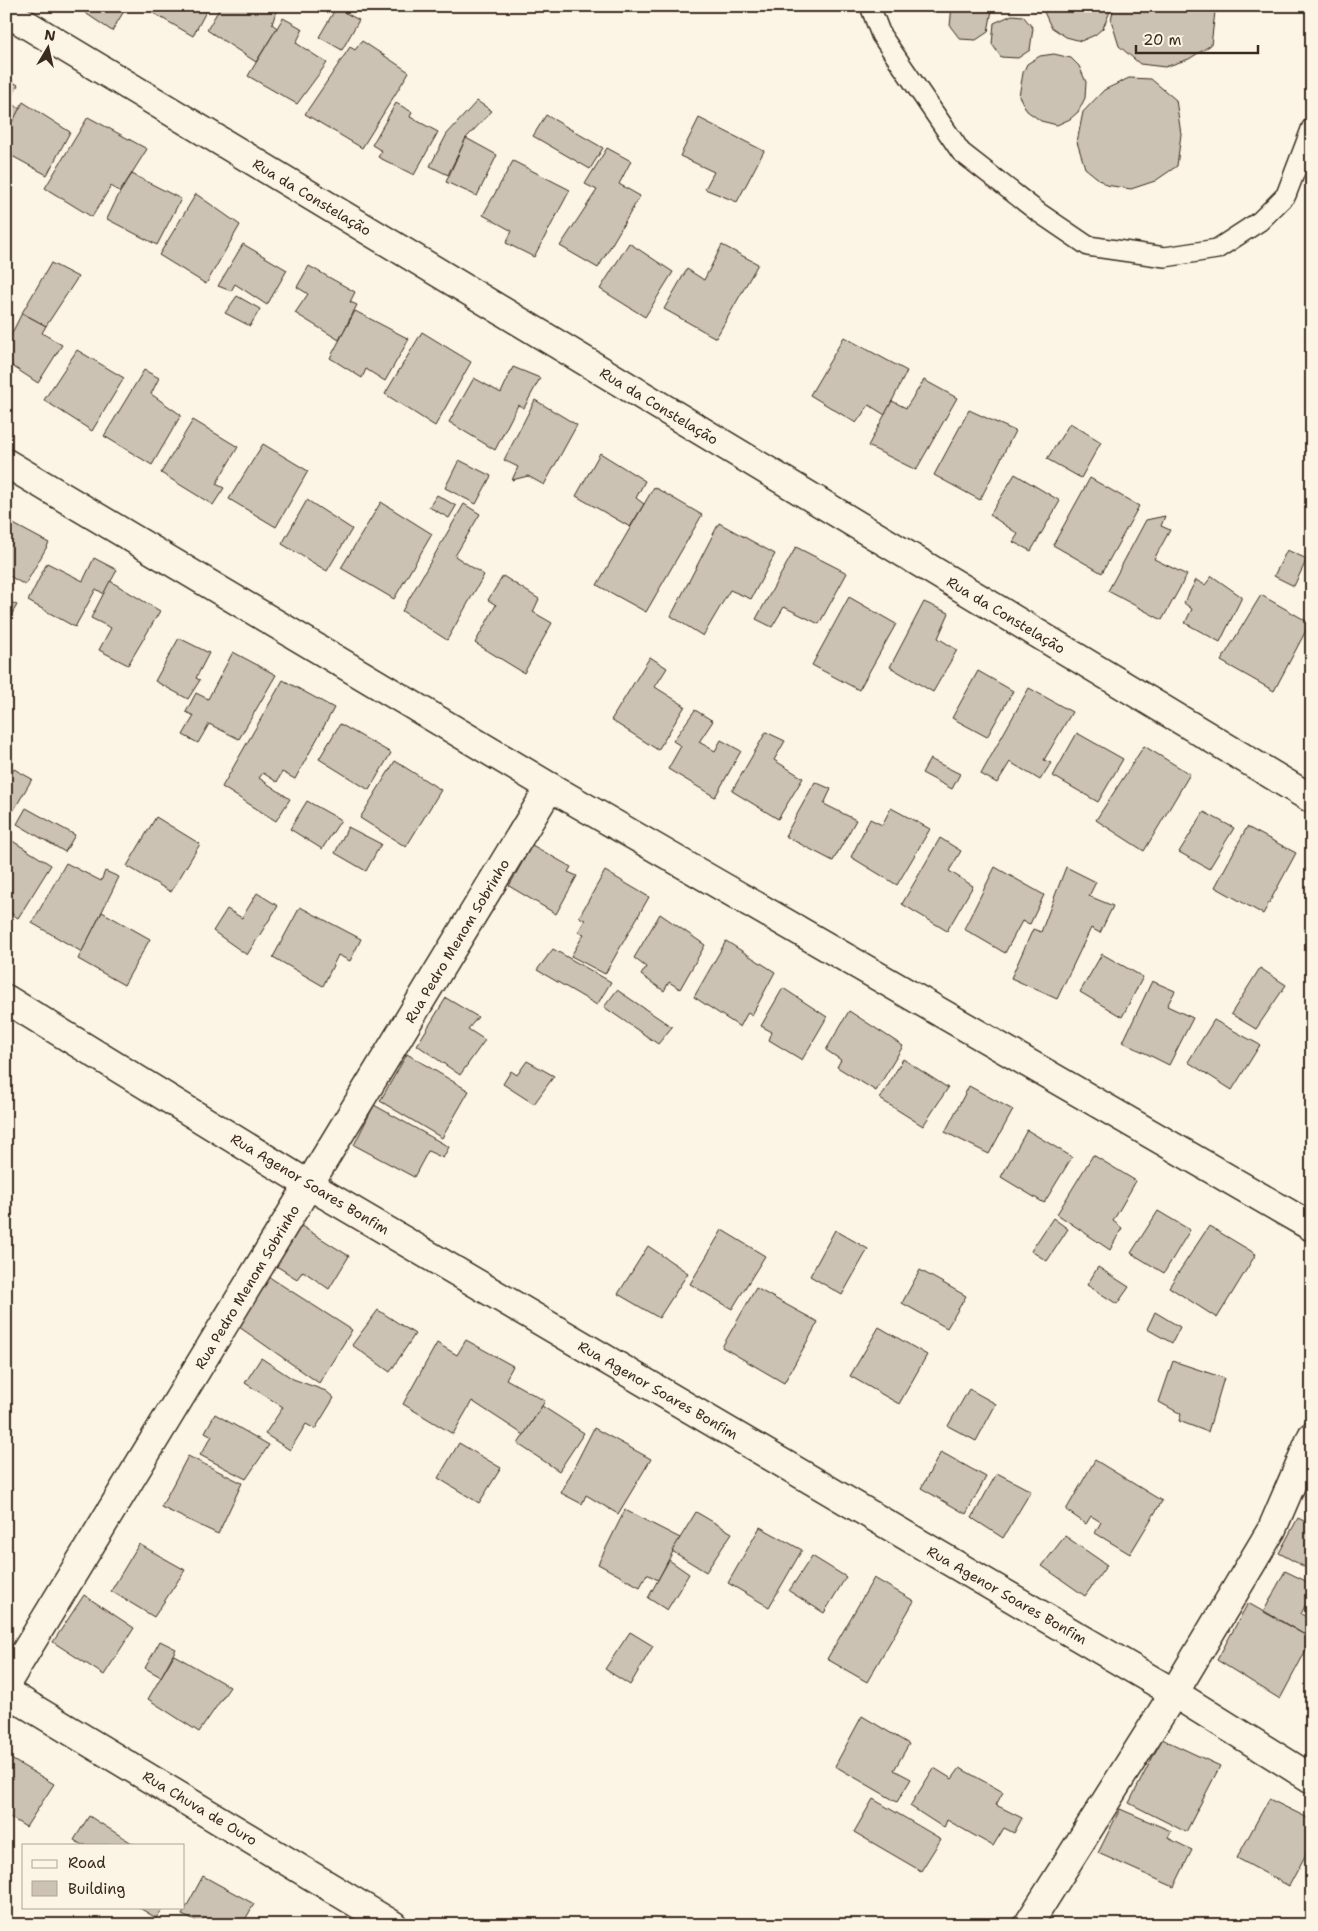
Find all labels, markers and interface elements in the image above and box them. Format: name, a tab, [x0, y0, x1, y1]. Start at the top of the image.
north arrow	[22, 22, 72, 72]
scale bar	[1136, 22, 1258, 54]
text: N	[43, 25, 57, 45]
text: 20 m	[1143, 30, 1182, 50]
street label: Rua da Constelação	[249, 154, 375, 240]
street label: Rua da Constelação	[596, 363, 722, 449]
street label: Rua da Constelação	[943, 572, 1069, 658]
street label: Rua Pedro Menom Sobrinho	[401, 856, 513, 1026]
street label: Rua Agenor Soares Bonfim	[227, 1129, 393, 1239]
street label: Rua Pedro Menom Sobrinho	[191, 1202, 303, 1372]
street label: Rua Agenor Soares Bonfim	[575, 1337, 741, 1443]
street label: Rua Agenor Soares Bonfim	[924, 1542, 1090, 1648]
street label: Rua Chuva de Ouro	[140, 1767, 260, 1849]
legend	[22, 1844, 185, 1908]
text: Road	[68, 1853, 106, 1873]
text: Building	[68, 1879, 125, 1899]

